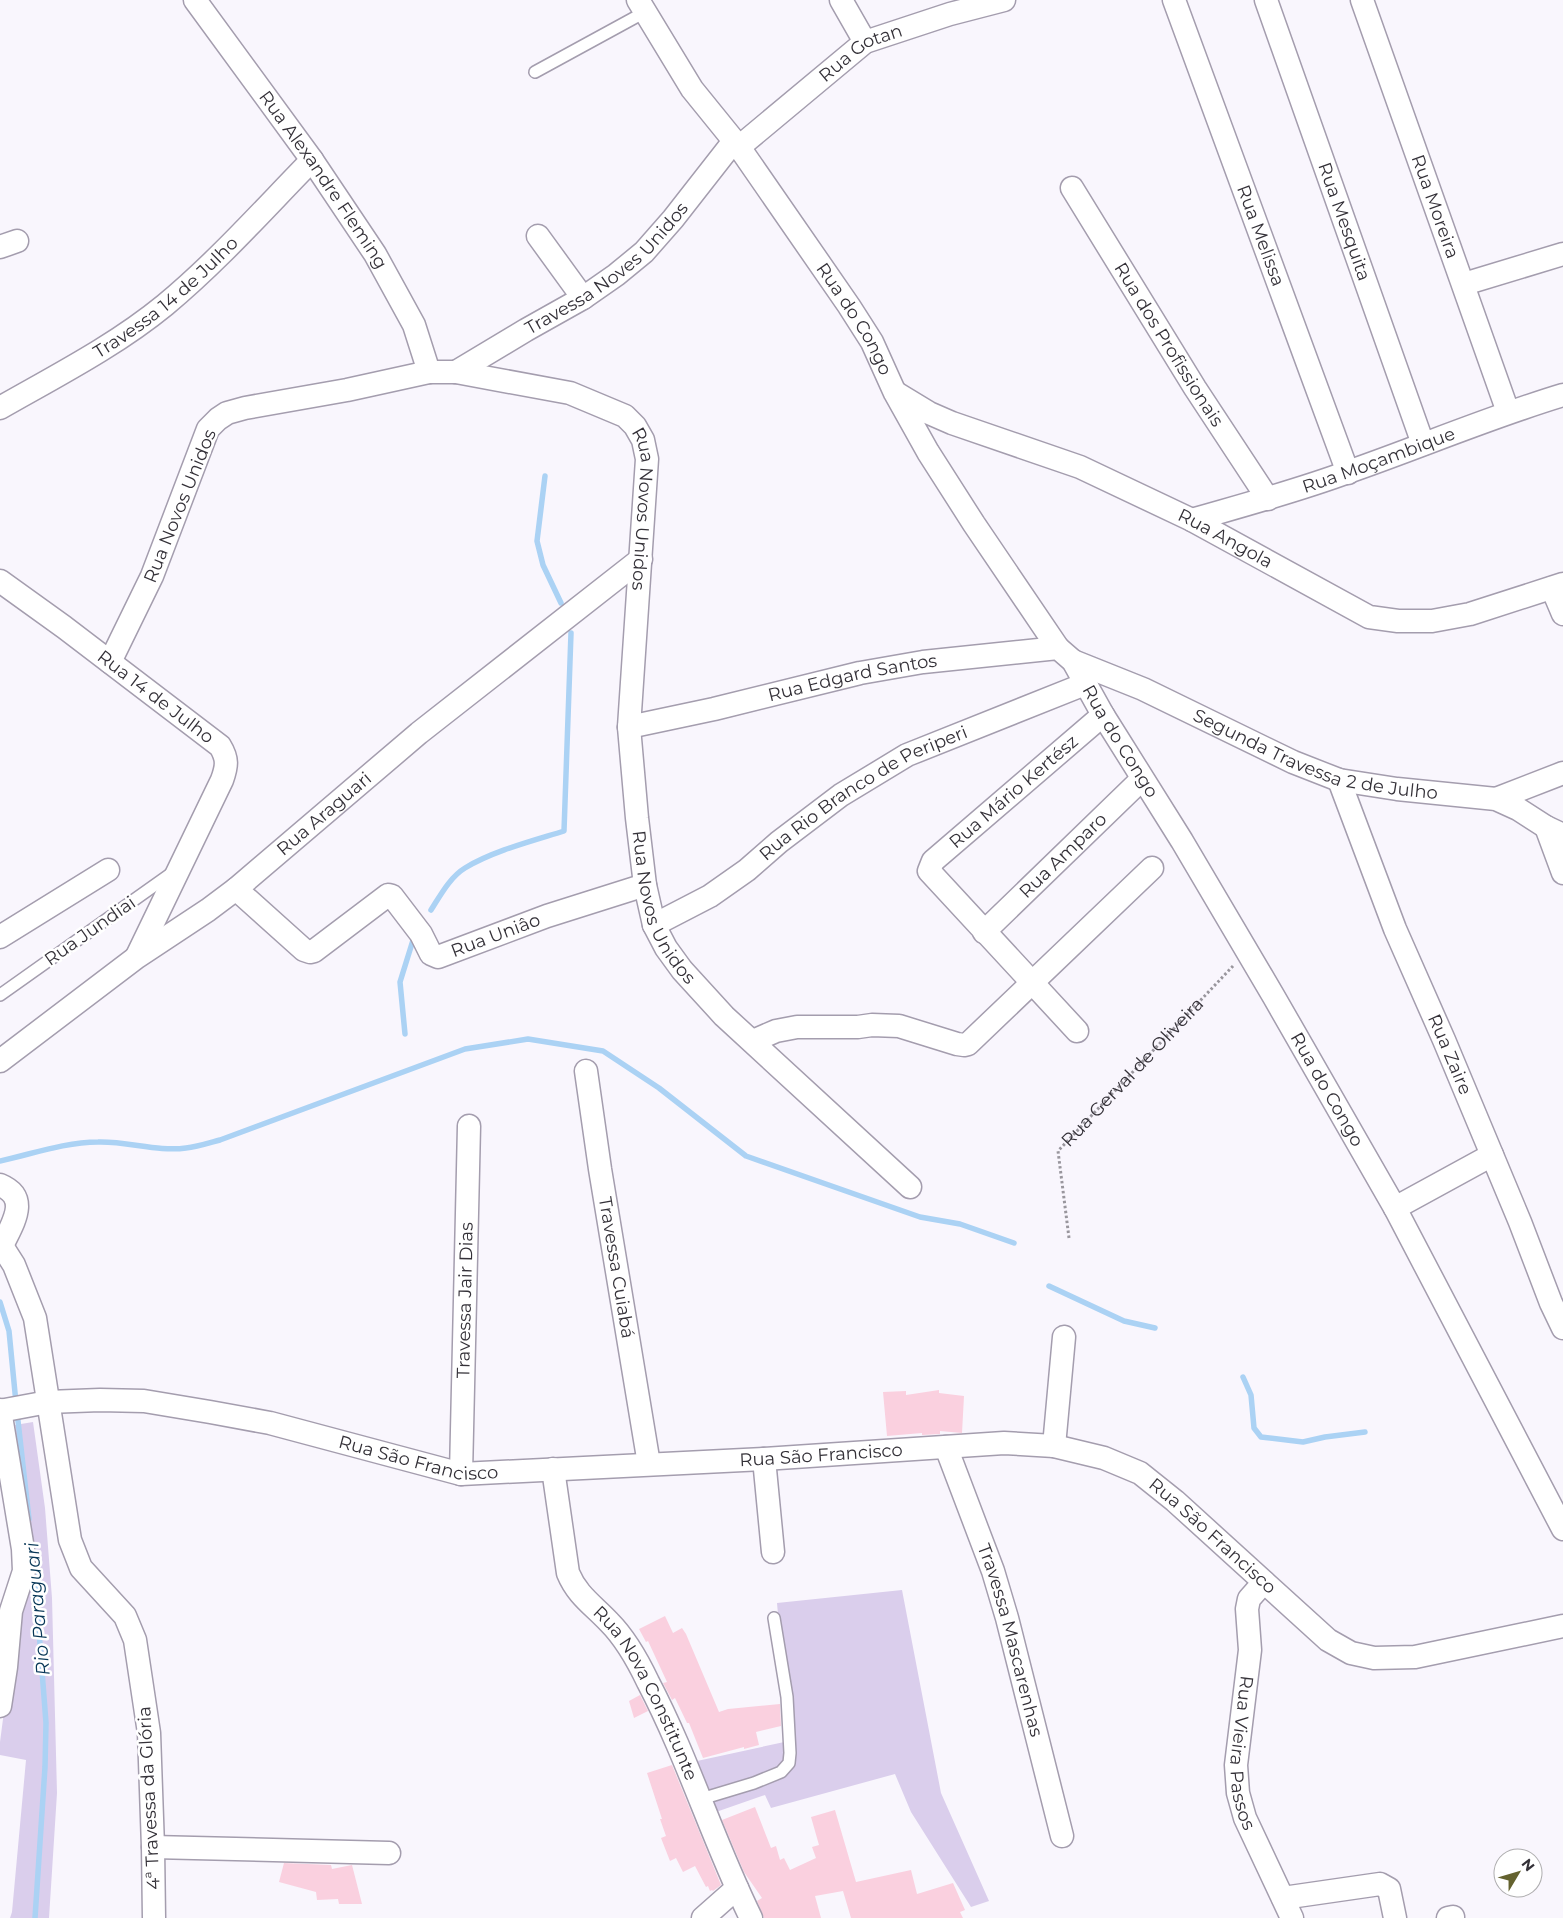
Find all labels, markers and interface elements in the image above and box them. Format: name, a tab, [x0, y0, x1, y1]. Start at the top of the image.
street label: Rua Gotan	[814, 19, 905, 87]
street label: Rua Alexandre Fleming	[254, 87, 392, 273]
street label: Rua Moreira	[1407, 151, 1464, 261]
street label: Rua Mesquita	[1313, 159, 1375, 284]
street label: Rua Melissa	[1232, 182, 1289, 289]
street label: Travessa Noves Unidos	[521, 198, 693, 339]
street label: Travessa 14 de Julho	[89, 232, 243, 363]
street label: Rua do Congo	[811, 258, 897, 379]
street label: Rua dos Profissionais	[1109, 258, 1228, 431]
street label: Rua Moçambique	[1299, 422, 1458, 498]
street label: Rua Novos Unidos	[627, 423, 658, 591]
street label: Rua Novos Unidos	[139, 426, 221, 586]
street label: Rua Angola	[1174, 504, 1277, 573]
street label: Rua 14 de Julho	[93, 645, 218, 748]
street label: Rua Edgard Santos	[766, 650, 938, 706]
street label: Rua do Congo	[1078, 681, 1163, 802]
street label: Segunda Travessa 2 de Julho	[1190, 704, 1439, 804]
street label: Rua Rio Branco de Periperi	[755, 721, 971, 865]
street label: Rua Mário Kertész	[945, 730, 1083, 853]
street label: Rua Araguari	[272, 767, 376, 860]
street label: Rua Amparo	[1015, 808, 1111, 903]
street label: Rua Novos Unidos	[628, 829, 700, 989]
street label: Rua Jundiai	[40, 892, 140, 970]
street label: Rua Uniâo	[448, 909, 543, 962]
street label: Rua Gerval de Oliveira	[1057, 993, 1208, 1152]
street label: Rua Zaire	[1423, 1011, 1477, 1098]
street label: Rua do Congo	[1286, 1028, 1368, 1151]
street label: Travessa Cuiabá	[594, 1195, 639, 1340]
street label: Travessa Jair Dias	[452, 1222, 478, 1378]
street label: Rua São Francisco	[336, 1431, 499, 1485]
street label: Rua São Francisco	[739, 1439, 903, 1471]
street label: Rua São Francisco	[1144, 1473, 1281, 1599]
water label: Rio Paraguari	[20, 1541, 55, 1676]
street label: Travessa Mascarenhas	[973, 1541, 1048, 1739]
street label: Rua Nova Constitunte	[589, 1601, 702, 1784]
street label: Rua Vieira Passos	[1225, 1674, 1260, 1834]
street label: 4ª Travessa da Glória	[133, 1706, 165, 1890]
north arrow	[1493, 1848, 1543, 1898]
text: N	[1518, 1855, 1539, 1875]

